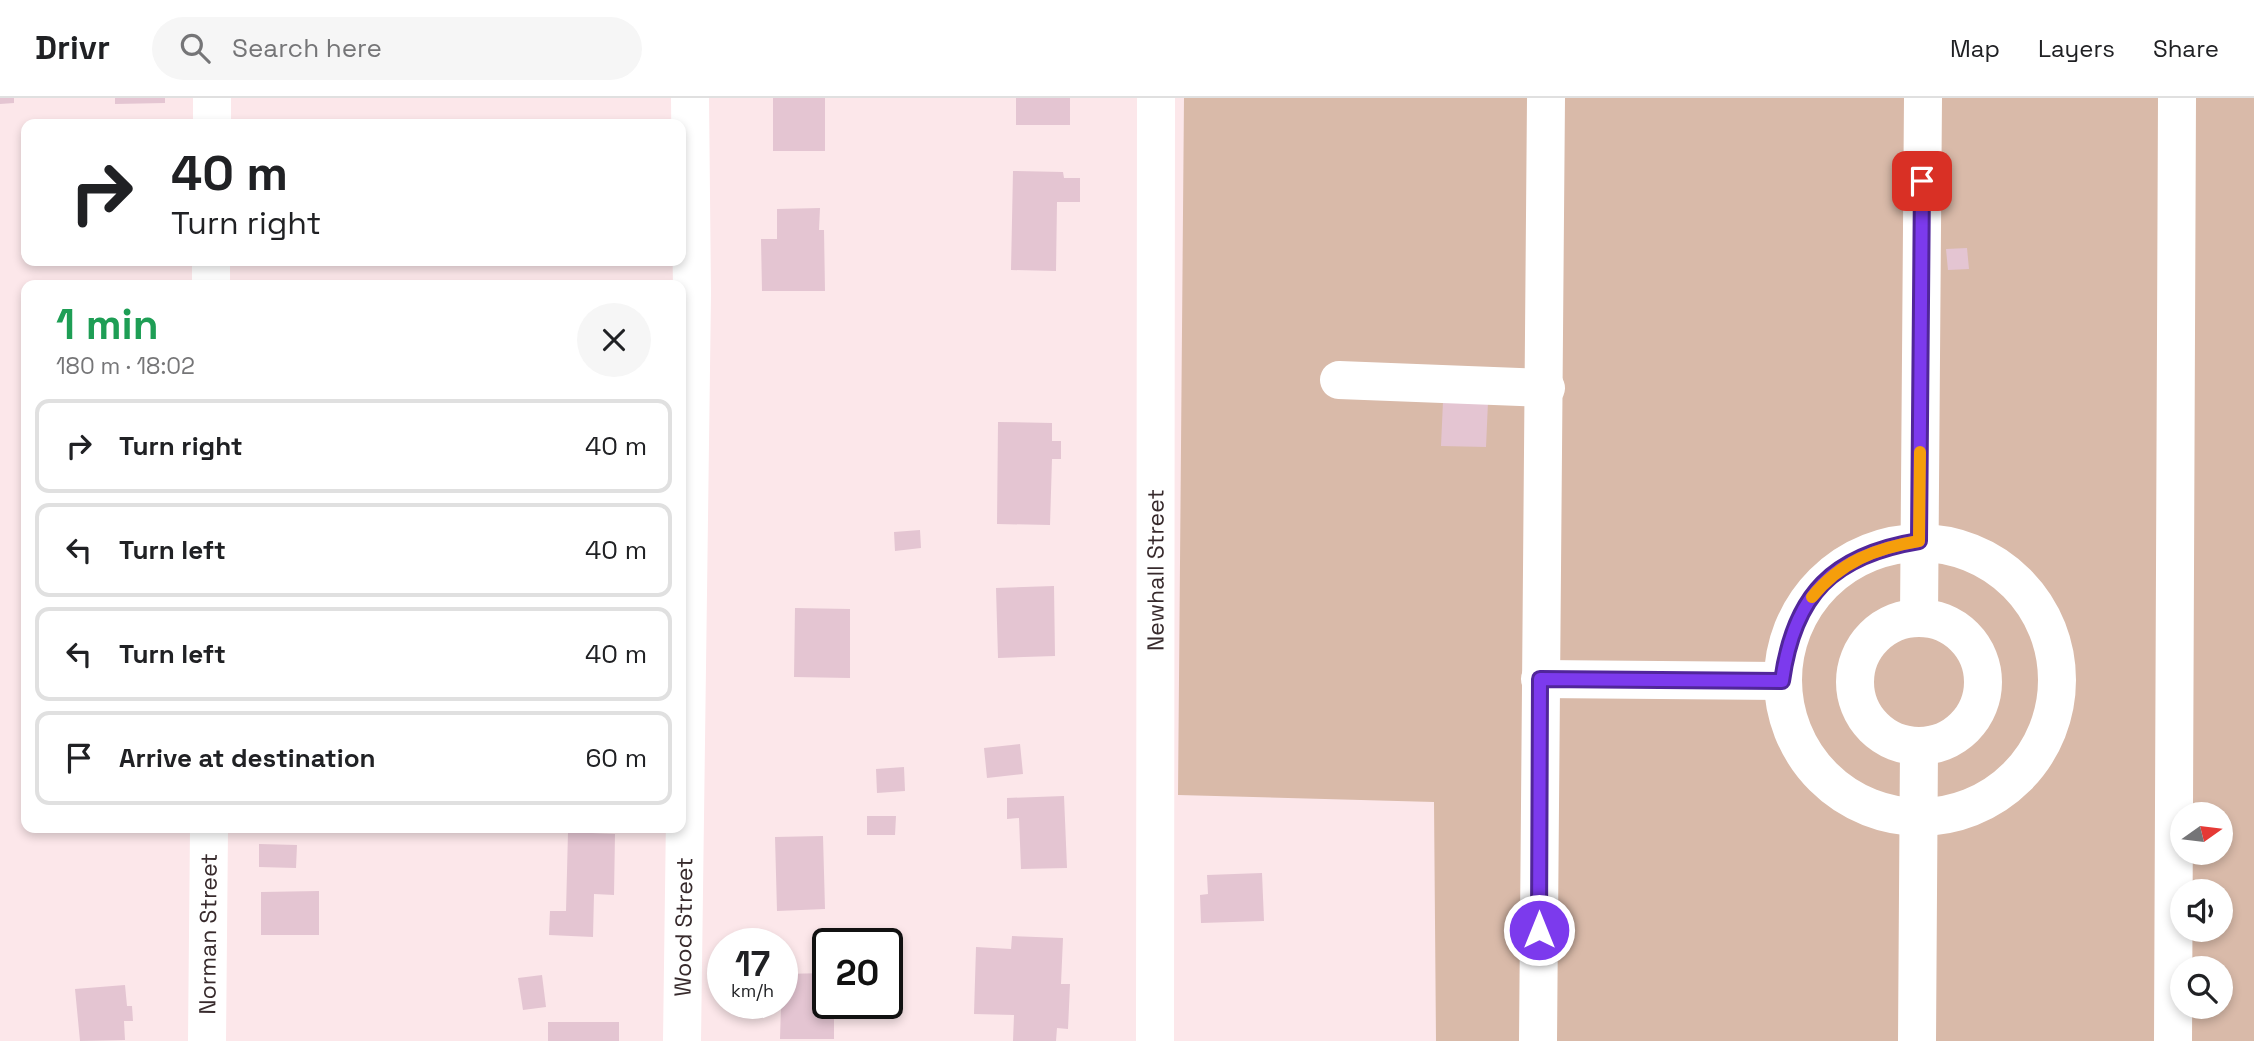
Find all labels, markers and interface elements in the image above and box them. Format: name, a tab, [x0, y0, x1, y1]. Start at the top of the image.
search box	[152, 17, 642, 80]
text: Drivr	[35, 27, 110, 69]
icon: search	[176, 29, 214, 67]
text: Search here	[232, 31, 382, 65]
text: Map	[1950, 33, 2000, 64]
text: Layers	[2038, 33, 2115, 64]
text: Share	[2153, 33, 2219, 64]
text: 40 m	[171, 142, 288, 204]
icon: right	[56, 147, 147, 238]
pin	[1892, 151, 1952, 211]
icon: arrive	[1903, 162, 1941, 200]
text: Turn right	[171, 203, 321, 243]
text: 1 min	[56, 298, 159, 351]
button: close	[577, 303, 651, 377]
text: 180 m · 18:02	[56, 351, 195, 381]
icon: right	[60, 427, 98, 465]
text: Turn right	[119, 429, 243, 463]
text: 40 m	[585, 429, 647, 463]
street label: Newhall Street	[1140, 489, 1171, 651]
icon: left	[60, 531, 98, 569]
text: Turn left	[119, 533, 226, 567]
text: 40 m	[585, 533, 647, 567]
icon: left	[60, 635, 98, 673]
text: Turn left	[119, 637, 226, 671]
text: 40 m	[585, 637, 647, 671]
icon: arrive	[60, 739, 98, 777]
text: Arrive at destination	[119, 741, 376, 775]
text: 60 m	[585, 741, 647, 775]
north arrow	[2170, 802, 2233, 864]
map controls	[2170, 802, 2233, 1019]
street label: Norman Street	[192, 853, 224, 1015]
street label: Wood Street	[668, 857, 699, 997]
button: sound	[2170, 879, 2233, 942]
position arrow	[1502, 893, 1576, 967]
speed limit sign: 20	[812, 928, 903, 1019]
text: 17	[735, 942, 770, 986]
button: search	[2170, 956, 2233, 1019]
text: km/h	[731, 979, 774, 1002]

